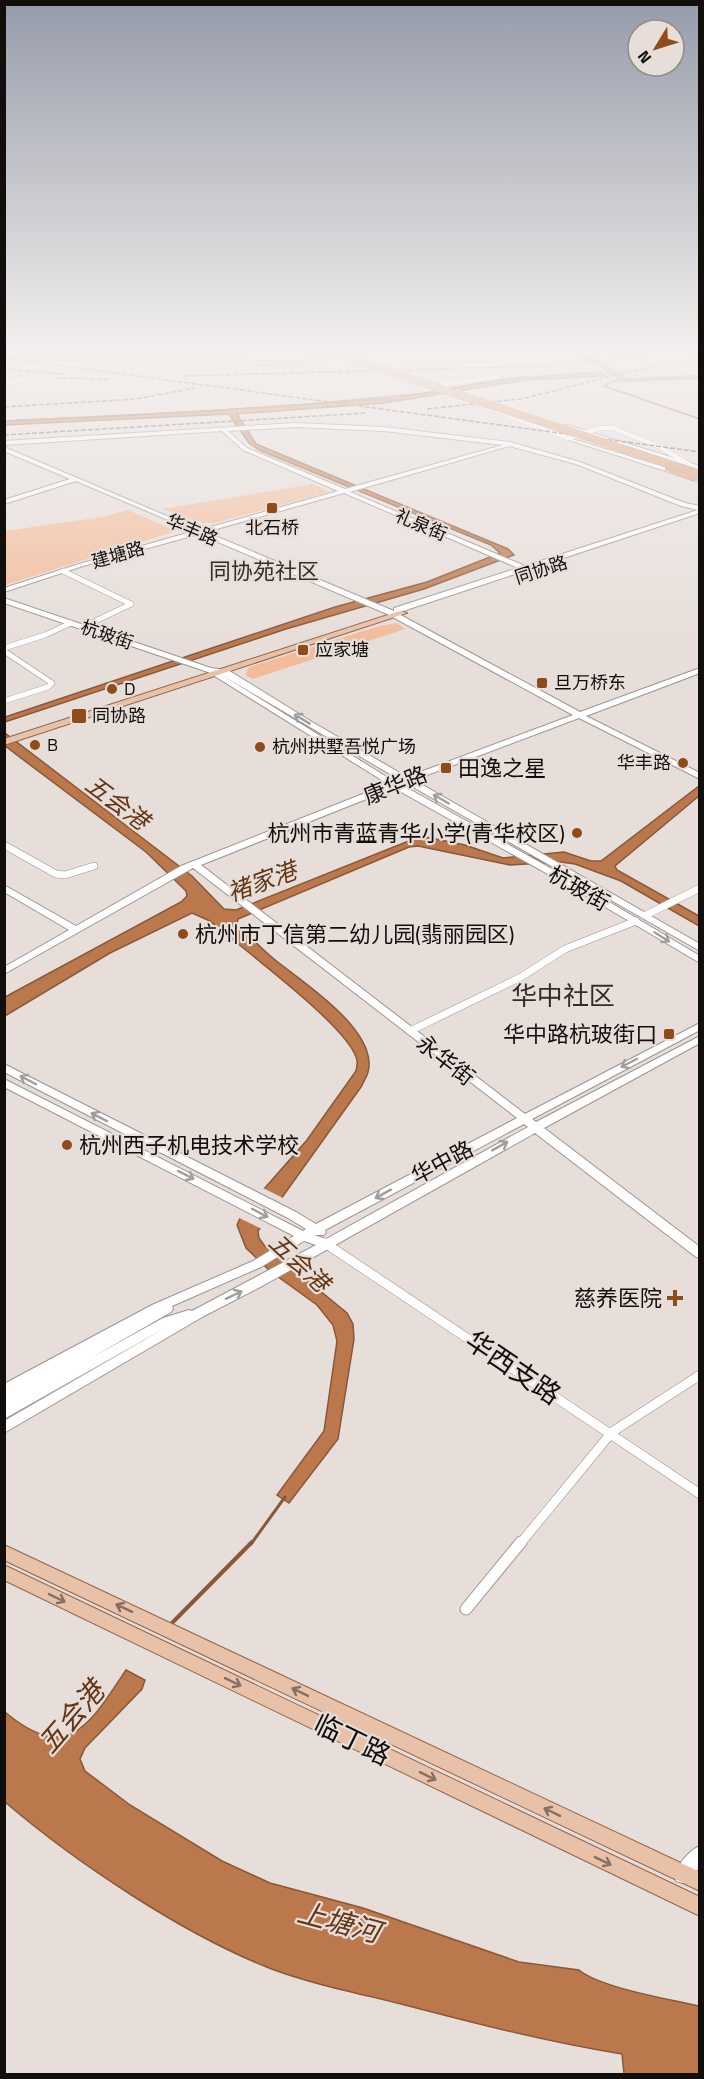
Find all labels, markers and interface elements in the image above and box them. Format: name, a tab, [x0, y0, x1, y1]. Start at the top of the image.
north arrow	[626, 18, 686, 78]
text: N	[631, 45, 657, 69]
marker: 北石桥	[265, 501, 279, 515]
street label: 礼泉街	[391, 502, 451, 548]
street label: 华丰路	[162, 507, 222, 553]
place label: 北石桥	[245, 514, 299, 541]
street label: 建塘路	[88, 534, 148, 575]
street label: 同协路	[511, 548, 571, 591]
district label: 同协苑社区	[209, 554, 319, 588]
street label: 杭玻街	[77, 613, 137, 656]
place label: 应家塘	[315, 636, 369, 663]
marker: 应家塘	[296, 643, 310, 657]
place label: 旦万桥东	[554, 669, 626, 696]
place label: D	[124, 675, 136, 702]
marker: 旦万桥东	[535, 676, 549, 690]
marker: D	[105, 682, 119, 696]
place label: 同协路	[92, 702, 146, 729]
marker: 同协路	[70, 707, 88, 725]
one-way arrow	[294, 713, 311, 725]
place label: B	[47, 731, 58, 758]
place label: 杭州拱墅吾悦广场	[272, 733, 416, 760]
marker: B	[28, 738, 42, 752]
marker: 杭州拱墅吾悦广场	[253, 740, 267, 754]
place label: 华丰路	[617, 749, 671, 776]
place label: 田逸之星	[458, 751, 546, 785]
marker: 华丰路	[676, 756, 690, 770]
street label: 康华路	[358, 757, 432, 813]
marker: 田逸之星	[439, 761, 453, 775]
water label: 五会港	[78, 766, 160, 840]
one-way arrow	[432, 793, 450, 804]
place label: 杭州市青蓝青华小学(青华校区)	[267, 816, 565, 850]
marker: 杭州市青蓝青华小学(青华校区)	[570, 826, 584, 840]
water label: 褚家港	[222, 851, 304, 910]
street label: 杭玻街	[542, 857, 616, 919]
place label: 杭州市丁信第二幼儿园(翡丽园区)	[195, 917, 515, 951]
marker: 杭州市丁信第二幼儿园(翡丽园区)	[176, 927, 190, 941]
one-way arrow	[653, 932, 670, 944]
district label: 华中社区	[511, 976, 615, 1015]
place label: 华中路杭玻街口	[503, 1017, 657, 1051]
street label: 永华街	[410, 1026, 482, 1094]
marker: 华中路杭玻街口	[662, 1027, 676, 1041]
one-way arrow	[621, 1057, 638, 1069]
one-way arrow	[20, 1074, 37, 1086]
one-way arrow	[91, 1111, 109, 1122]
place label: 杭州西子机电技术学校	[79, 1128, 299, 1162]
street label: 华中路	[405, 1131, 479, 1193]
marker: 杭州西子机电技术学校	[60, 1138, 74, 1152]
one-way arrow	[491, 1139, 508, 1151]
one-way arrow	[176, 1170, 194, 1181]
one-way arrow	[375, 1188, 392, 1200]
one-way arrow	[250, 1208, 268, 1219]
water label: 五会港	[261, 1225, 340, 1302]
place label: 慈养医院	[574, 1281, 662, 1315]
one-way arrow	[224, 1288, 242, 1300]
marker: 慈养医院	[666, 1289, 684, 1307]
street label: 华西支路	[458, 1320, 570, 1414]
one-way arrow	[48, 1592, 66, 1604]
one-way arrow	[115, 1602, 133, 1614]
water label: 五会港	[27, 1668, 117, 1762]
one-way arrow	[224, 1677, 242, 1688]
one-way arrow	[291, 1686, 309, 1698]
street label: 临丁路	[307, 1702, 398, 1775]
one-way arrow	[418, 1771, 436, 1782]
one-way arrow	[543, 1806, 561, 1818]
one-way arrow	[594, 1856, 612, 1867]
water label: 上塘河	[293, 1890, 390, 1954]

